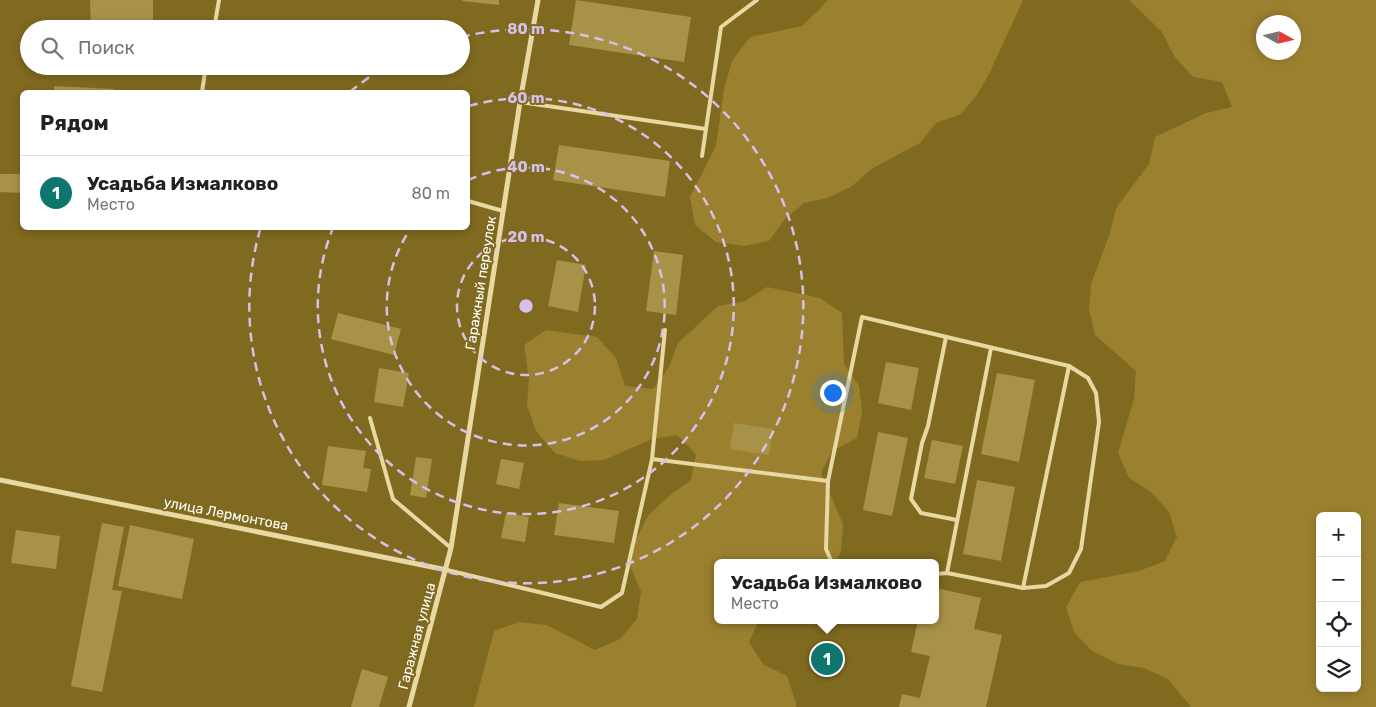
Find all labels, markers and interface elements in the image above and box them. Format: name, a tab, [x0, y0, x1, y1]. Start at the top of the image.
north arrow	[1256, 15, 1301, 60]
search box	[20, 20, 470, 75]
text: 80 m	[507, 20, 545, 38]
icon: search	[38, 34, 66, 62]
text: Поиск	[78, 36, 135, 59]
text: 60 m	[508, 89, 544, 107]
text: Рядом	[40, 110, 109, 135]
text: 40 m	[507, 158, 545, 176]
text: Усадьба Измалково	[87, 172, 278, 195]
text: 1	[52, 184, 60, 203]
text: 80 m	[412, 184, 450, 203]
text: Место	[87, 195, 135, 214]
street label: Гаражный переулок	[462, 214, 500, 351]
text: 20 m	[508, 228, 544, 246]
centre of rings	[517, 297, 535, 315]
your location	[820, 380, 846, 406]
street label: улица Лермонтова	[162, 494, 290, 534]
map controls	[1316, 512, 1361, 692]
button: +	[1316, 512, 1361, 557]
button: −	[1316, 557, 1361, 602]
popup	[714, 559, 939, 624]
text: Усадьба Измалково	[731, 571, 922, 594]
street label: Гаражная улица	[395, 581, 439, 691]
text: Место	[731, 594, 779, 613]
button: locate	[1316, 602, 1361, 647]
pin: 1	[811, 640, 843, 678]
button: layers	[1316, 647, 1361, 692]

